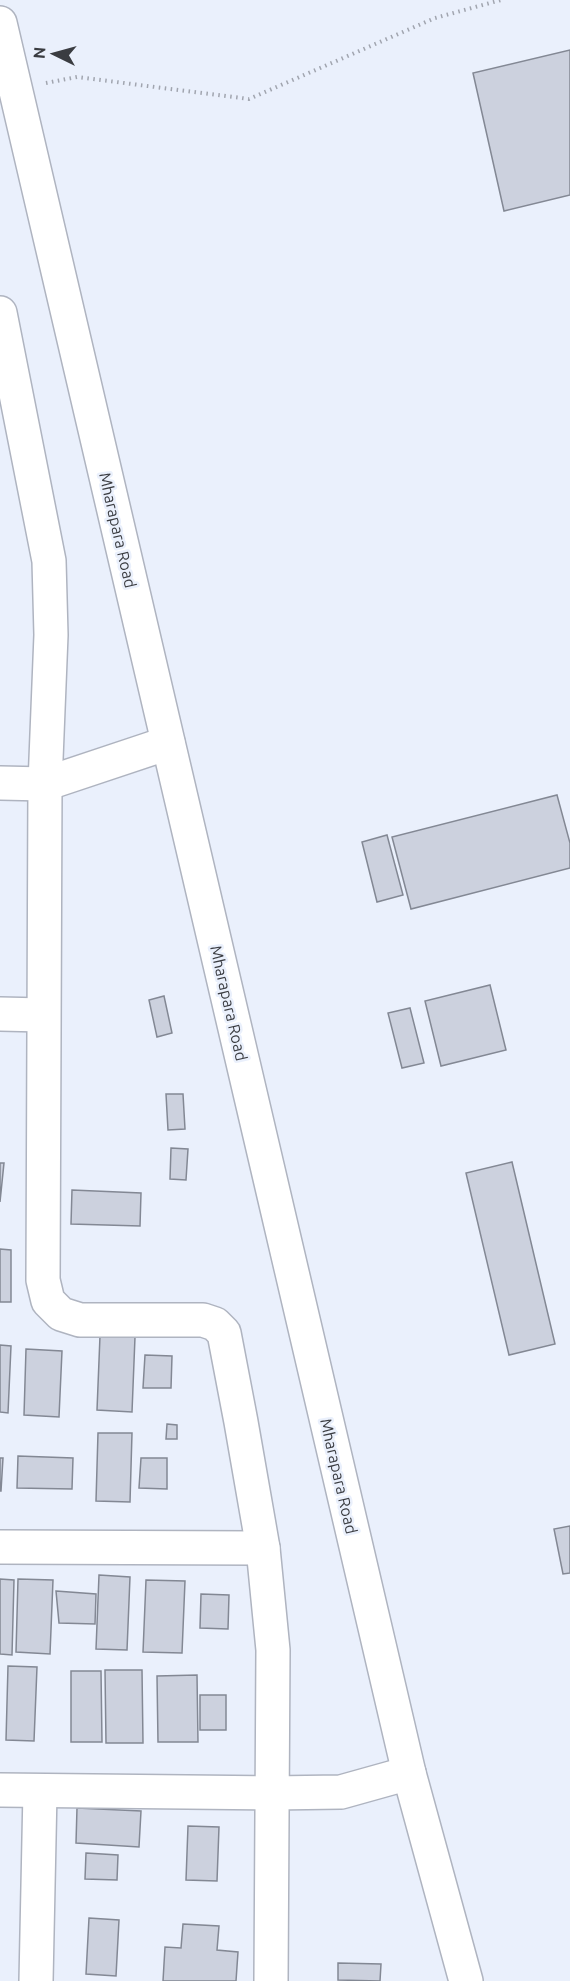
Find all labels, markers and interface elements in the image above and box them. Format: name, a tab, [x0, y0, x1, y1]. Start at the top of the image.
north arrow	[24, 24, 84, 84]
text: N	[30, 46, 49, 59]
street label: Mharapara Road	[96, 471, 140, 589]
street label: Mharapara Road	[207, 944, 251, 1062]
street label: Mharapara Road	[317, 1417, 361, 1535]

